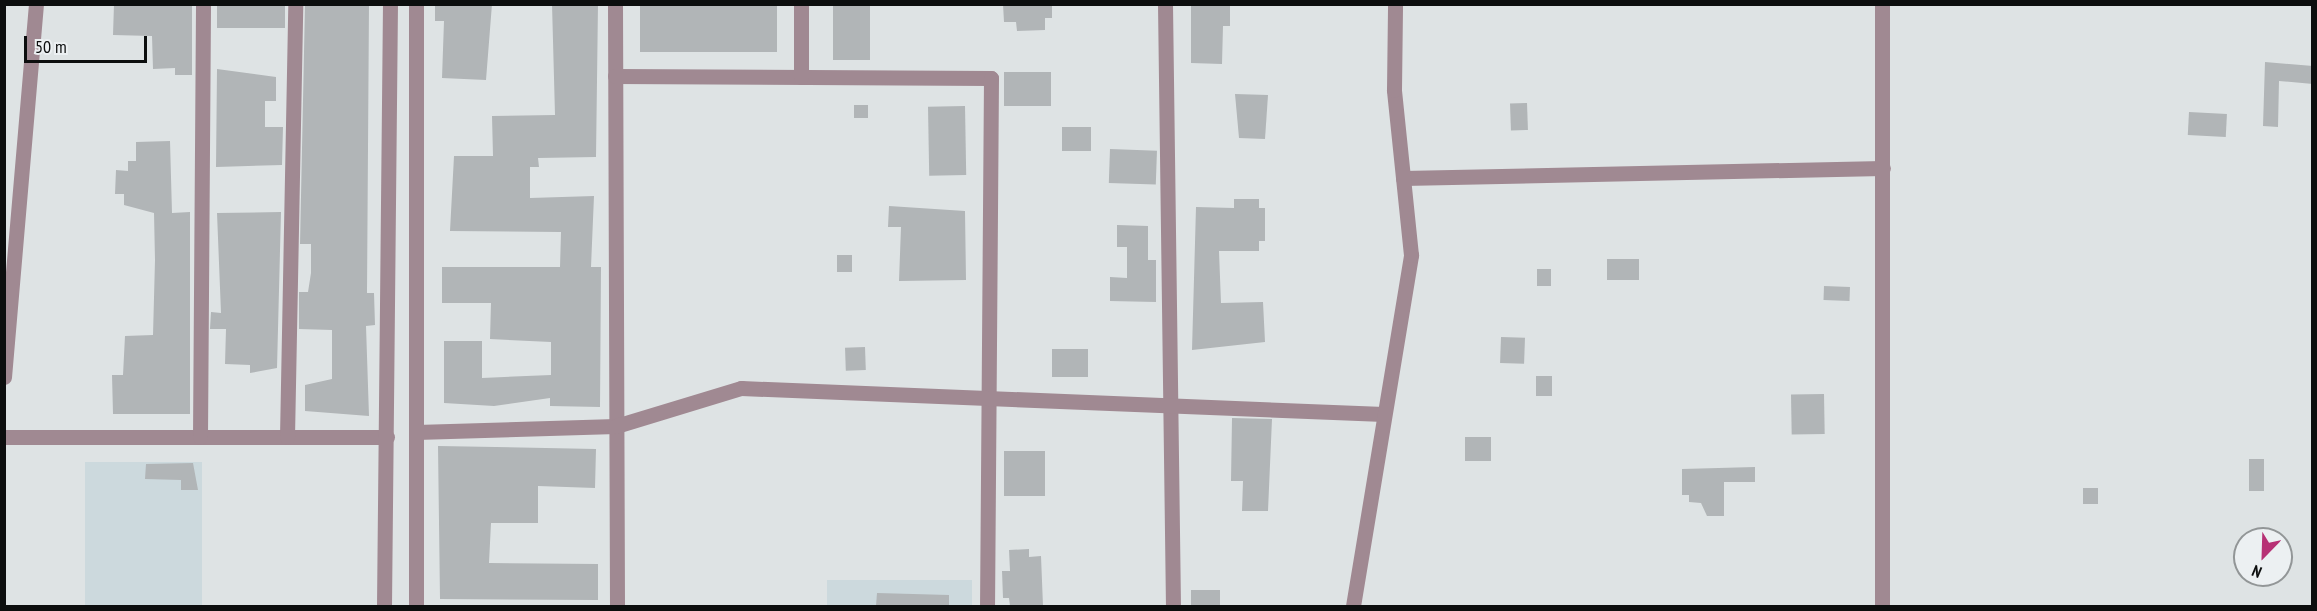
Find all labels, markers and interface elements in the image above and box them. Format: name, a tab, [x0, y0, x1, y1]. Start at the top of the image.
scale bar	[27, 24, 150, 62]
text: 50 m	[35, 35, 67, 58]
north arrow	[2233, 527, 2293, 587]
text: N	[2249, 561, 2265, 583]

